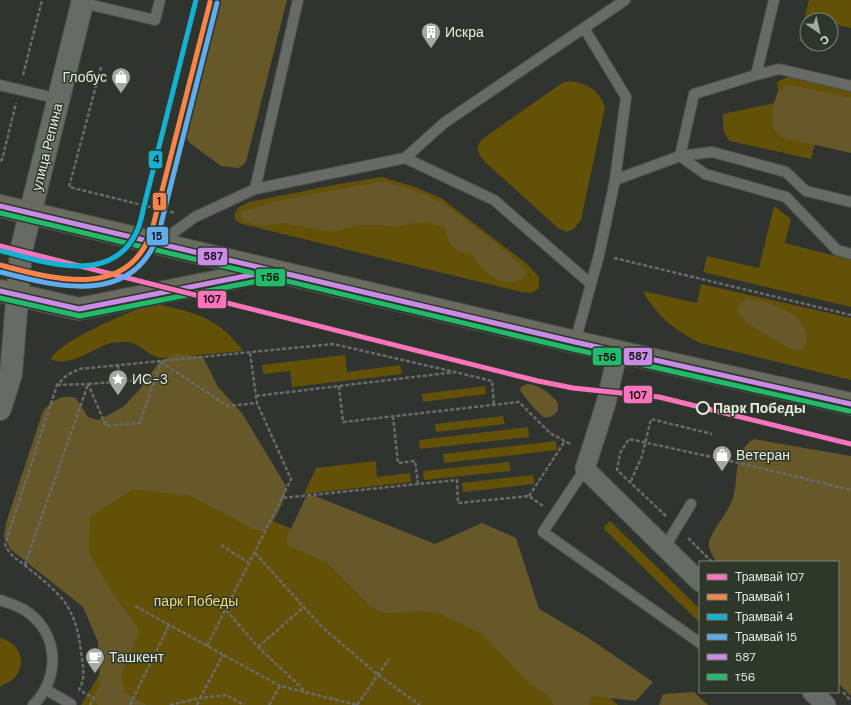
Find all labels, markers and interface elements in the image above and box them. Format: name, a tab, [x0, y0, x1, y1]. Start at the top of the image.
north arrow	[799, 12, 839, 52]
building icon: Искра	[420, 21, 442, 49]
place label: Искра	[445, 23, 484, 41]
text: С	[817, 32, 832, 48]
shop icon: Глобус	[110, 66, 132, 94]
place label: Глобус	[63, 68, 107, 86]
street label: улица Репина	[27, 101, 67, 193]
line badge: 4	[148, 150, 163, 169]
text: 4	[152, 152, 160, 166]
line badge: 1	[152, 192, 167, 211]
text: 1	[157, 194, 161, 208]
line badge: 15	[146, 226, 169, 246]
text: 15	[152, 229, 163, 243]
line badge: 587	[197, 247, 228, 266]
text: 587	[203, 249, 223, 263]
line badge: т56	[255, 268, 286, 287]
text: т56	[260, 270, 280, 284]
line badge: 107	[197, 290, 227, 309]
text: 107	[203, 292, 221, 306]
line badge: т56	[592, 347, 622, 366]
line badge: 587	[623, 347, 653, 366]
text: 587	[628, 349, 648, 363]
text: т56	[597, 350, 617, 364]
place icon: ИС-3	[107, 368, 129, 396]
place label: ИС-3	[132, 370, 168, 388]
line badge: 107	[623, 385, 653, 404]
text: 107	[629, 388, 647, 402]
place label: Парк Победы	[713, 399, 806, 417]
marker: Парк Победы	[696, 401, 710, 415]
shop icon: Ветеран	[711, 444, 733, 472]
place label: Ветеран	[736, 446, 790, 464]
legend	[699, 561, 839, 693]
text: Трамвай 107	[735, 569, 804, 585]
text: Трамвай 1	[735, 589, 790, 605]
park label: парк Победы	[154, 592, 238, 610]
text: Трамвай 4	[735, 609, 793, 625]
text: Трамвай 15	[735, 629, 797, 645]
cafe icon: Ташкент	[84, 646, 106, 674]
place label: Ташкент	[109, 648, 165, 666]
text: 587	[735, 649, 756, 665]
text: т56	[735, 669, 755, 685]

